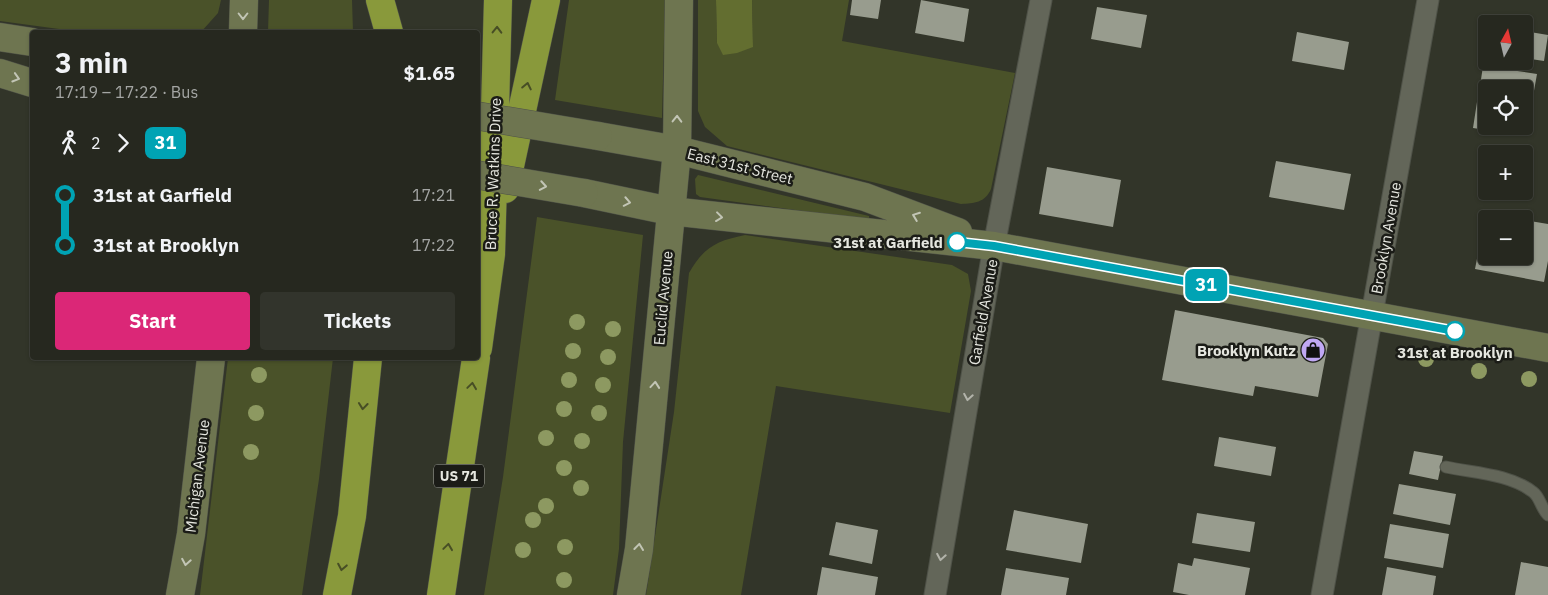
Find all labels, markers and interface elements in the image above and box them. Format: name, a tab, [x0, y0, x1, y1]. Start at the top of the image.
one-way arrow	[238, 13, 249, 21]
north arrow	[1478, 15, 1532, 70]
map controls	[1478, 15, 1533, 265]
one-way arrow	[492, 26, 502, 34]
text: 3 min	[55, 44, 128, 81]
text: $1.65	[403, 61, 455, 85]
one-way arrow	[12, 73, 20, 83]
button: locate	[1478, 80, 1533, 135]
text: 17:19 – 17:22 · Bus	[55, 82, 198, 102]
one-way arrow	[522, 82, 532, 91]
street label: Bruce R. Watkins Drive	[481, 97, 505, 251]
one-way arrow	[672, 114, 682, 122]
icon: walk	[55, 129, 83, 157]
icon: forward	[109, 129, 137, 157]
text: 31	[155, 131, 176, 154]
text: 2	[91, 133, 101, 153]
street label: East 31st Street	[685, 144, 795, 188]
button: +	[1478, 145, 1533, 200]
street label: Brooklyn Avenue	[1367, 180, 1405, 296]
one-way arrow	[538, 181, 547, 191]
text: 31st at Garfield	[93, 183, 232, 207]
text: 17:21	[412, 185, 455, 205]
one-way arrow	[623, 196, 632, 207]
button: −	[1478, 210, 1533, 265]
one-way arrow	[715, 211, 723, 221]
one-way arrow	[912, 212, 921, 222]
marker: 31st at Garfield	[947, 232, 967, 252]
text: 31st at Brooklyn	[93, 233, 239, 257]
place label: 31st at Garfield	[833, 233, 943, 252]
text: 17:22	[412, 235, 455, 255]
street label: Euclid Avenue	[649, 250, 677, 346]
street label: Garfield Avenue	[964, 258, 1002, 366]
line badge: 31	[1184, 269, 1228, 301]
text: 31	[1195, 273, 1217, 296]
button: Start	[55, 292, 250, 350]
button: Tickets	[260, 292, 455, 350]
marker: 31st at Brooklyn	[1445, 321, 1465, 341]
shop icon: Brooklyn Kutz	[1300, 337, 1326, 363]
place label: Brooklyn Kutz	[1197, 341, 1296, 360]
place label: 31st at Brooklyn	[1397, 343, 1513, 362]
one-way arrow	[649, 381, 660, 389]
one-way arrow	[466, 382, 477, 390]
one-way arrow	[964, 393, 974, 401]
one-way arrow	[358, 402, 369, 410]
street label: Michigan Avenue	[181, 418, 213, 534]
road number: US 71	[434, 464, 484, 488]
one-way arrow	[442, 542, 453, 550]
one-way arrow	[633, 543, 644, 551]
one-way arrow	[937, 553, 947, 562]
one-way arrow	[181, 558, 191, 567]
one-way arrow	[338, 563, 348, 571]

